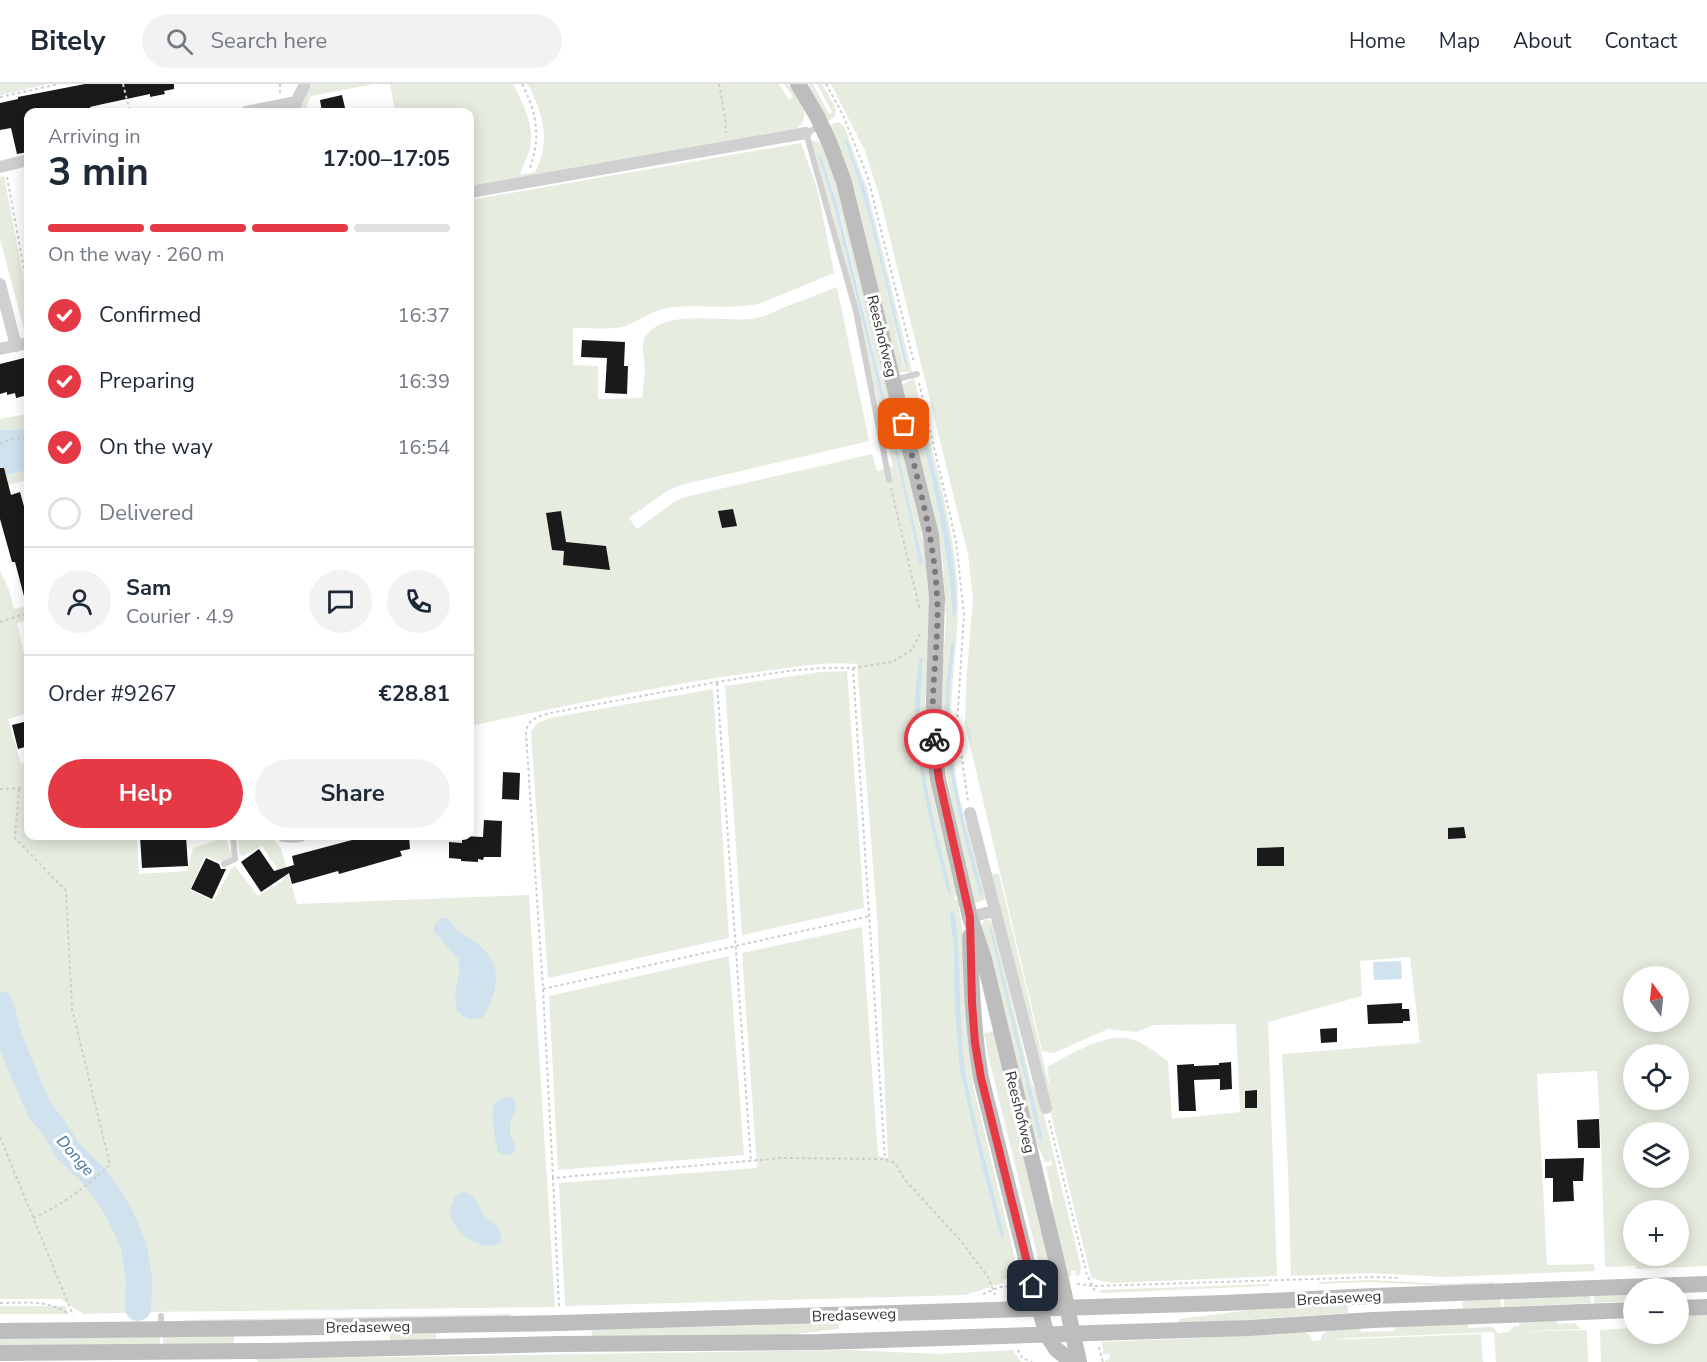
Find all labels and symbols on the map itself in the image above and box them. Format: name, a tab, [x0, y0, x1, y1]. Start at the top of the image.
street label: Reeshofweg	[862, 293, 902, 379]
pin	[878, 398, 929, 449]
courier	[904, 709, 964, 769]
north arrow	[1623, 966, 1689, 1032]
street label: Reeshofweg	[1000, 1069, 1040, 1155]
water label: Donge	[51, 1130, 100, 1181]
pin	[1007, 1260, 1058, 1311]
street label: Bredaseweg	[1296, 1286, 1382, 1310]
street label: Bredaseweg	[811, 1304, 897, 1326]
street label: Bredaseweg	[326, 1316, 410, 1338]

